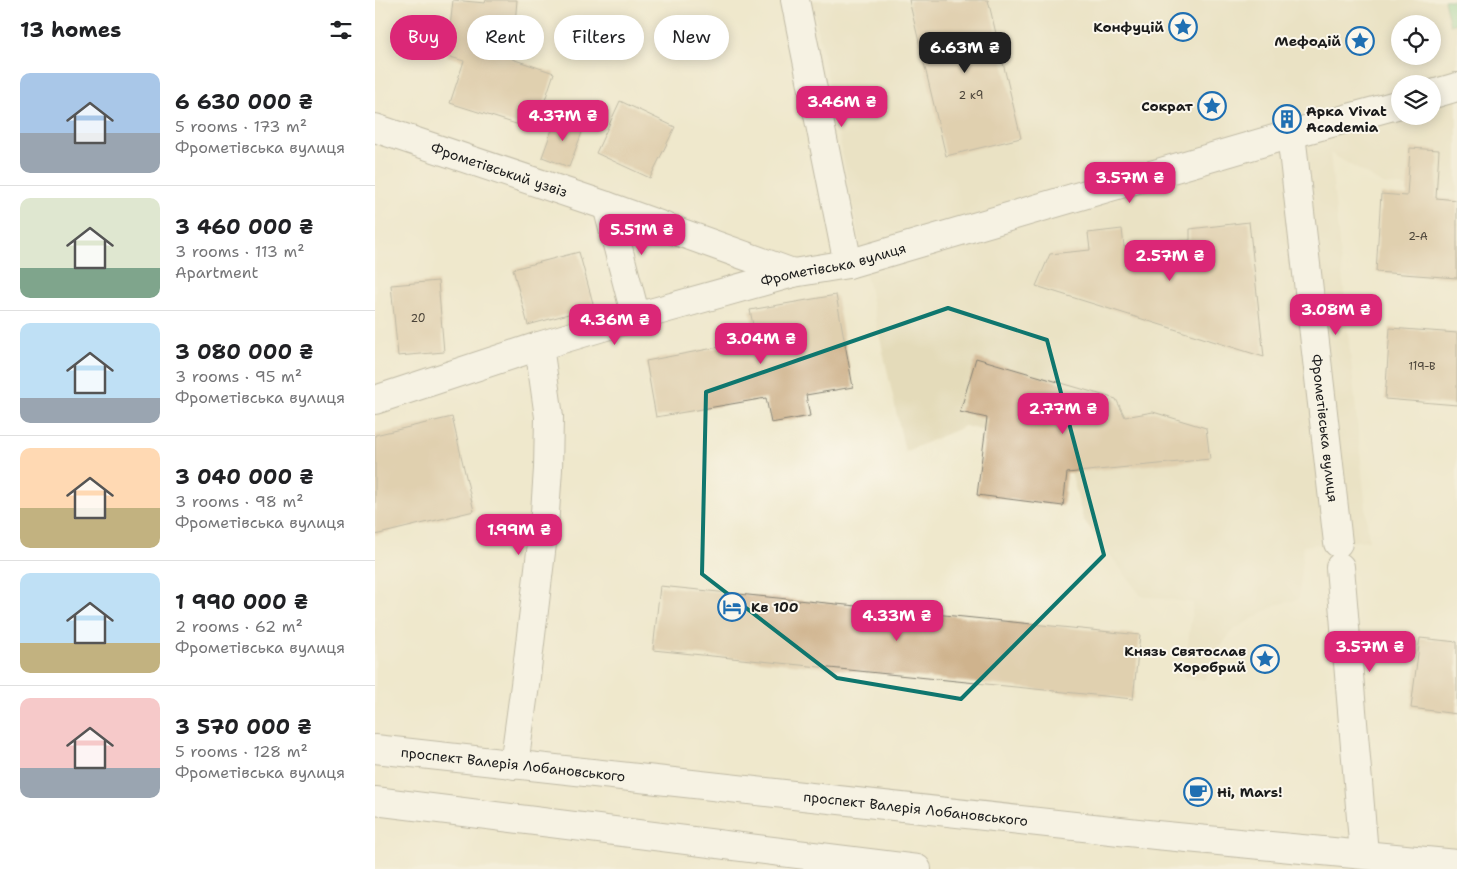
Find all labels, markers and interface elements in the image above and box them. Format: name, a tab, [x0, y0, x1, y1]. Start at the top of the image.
place icon: Конфуцій	[1168, 12, 1198, 42]
chip: Buy	[390, 15, 457, 60]
chip: Rent	[467, 15, 544, 60]
chip: Filters	[554, 15, 644, 60]
chip: New	[654, 15, 729, 60]
map controls	[1391, 15, 1441, 125]
button: locate	[1391, 15, 1441, 65]
text: 13 homes	[20, 16, 121, 44]
icon: filters	[327, 16, 355, 44]
place label: Конфуцій	[1093, 18, 1164, 36]
place icon: Мефодій	[1345, 26, 1375, 56]
pin: 6.63M ₴	[919, 32, 1011, 74]
place label: Мефодій	[1274, 32, 1341, 50]
text: 6.63M ₴	[930, 37, 1000, 58]
button: layers	[1391, 75, 1441, 125]
pin: 3.46M ₴	[796, 86, 888, 128]
text: 6 630 000 ₴	[175, 88, 313, 116]
house number: 2 к9	[959, 88, 984, 103]
text: 3.46M ₴	[807, 91, 877, 112]
place icon: Сократ	[1197, 91, 1227, 121]
icon: home	[60, 93, 120, 153]
place label: Сократ	[1141, 97, 1194, 115]
pin: 4.37M ₴	[517, 100, 609, 142]
place label: Арка Vivat Academia	[1306, 102, 1387, 136]
building icon: Арка Vivat Academia	[1272, 104, 1302, 134]
text: 4.37M ₴	[528, 105, 598, 126]
text: 5 rooms · 173 m²	[175, 116, 307, 137]
text: Фрометівська вулиця	[175, 137, 345, 158]
street label: Фрометівський узвіз	[429, 138, 570, 201]
pin: 3.57M ₴	[1084, 162, 1176, 204]
text: 3.57M ₴	[1095, 167, 1165, 188]
text: 3 460 000 ₴	[175, 213, 314, 241]
pin: 5.51M ₴	[596, 214, 688, 256]
icon: home	[60, 218, 120, 278]
text: 5.51M ₴	[610, 219, 674, 240]
house number: 2-А	[1408, 229, 1428, 244]
street label: Фрометівська вулиця	[758, 239, 908, 291]
pin: 2.57M ₴	[1124, 240, 1216, 282]
text: 3 rooms · 113 m²	[175, 241, 305, 262]
text: 2.57M ₴	[1135, 245, 1205, 266]
text: Apartment	[175, 262, 258, 283]
pin: 3.08M ₴	[1290, 294, 1382, 336]
text: 3.08M ₴	[1301, 299, 1371, 320]
pin: 4.36M ₴	[569, 304, 661, 346]
text: 4.36M ₴	[580, 309, 650, 330]
house number: 20	[410, 311, 426, 326]
pin: 3.04M ₴	[715, 322, 807, 365]
text: 3.04M ₴	[726, 328, 796, 349]
text: 3 080 000 ₴	[175, 338, 314, 366]
icon: home	[60, 343, 120, 403]
street label: Фрометівська вулиця	[1307, 353, 1342, 503]
house number: 119-В	[1409, 359, 1436, 374]
text: 3 rooms · 95 m²	[175, 366, 302, 387]
text: Фрометівська вулиця	[175, 387, 345, 408]
pin: 2.77M ₴	[1017, 392, 1109, 435]
text: 2.77M ₴	[1029, 398, 1097, 419]
text: 3 040 000 ₴	[175, 463, 314, 491]
icon: home	[60, 468, 120, 528]
text: 3 rooms · 98 m²	[175, 491, 304, 512]
text: Фрометівська вулиця	[175, 512, 345, 533]
pin: 1.99M ₴	[473, 514, 565, 556]
text: 1.99M ₴	[487, 519, 551, 540]
text: 1 990 000 ₴	[175, 588, 308, 616]
hotel icon: Кв 100	[717, 592, 747, 622]
icon: home	[60, 593, 120, 653]
place label: Кв 100	[751, 598, 799, 616]
pin: 4.33M ₴	[851, 600, 943, 642]
text: 4.33M ₴	[862, 605, 932, 626]
text: 2 rooms · 62 m²	[175, 616, 303, 637]
pin: 3.57M ₴	[1324, 630, 1416, 673]
text: 3.57M ₴	[1335, 636, 1405, 657]
text: Фрометівська вулиця	[175, 637, 345, 658]
place label: Князь Святослав Хоробрий	[1124, 642, 1246, 676]
place icon: Князь Святослав Хоробрий	[1250, 644, 1280, 674]
text: 3 570 000 ₴	[175, 713, 312, 741]
icon: home	[60, 718, 120, 778]
text: 5 rooms · 128 m²	[175, 741, 308, 762]
street label: проспект Валерія Лобановського	[400, 743, 626, 786]
text: Фрометівська вулиця	[175, 762, 345, 783]
cafe icon: Hi, Mars!	[1183, 777, 1213, 807]
place label: Hi, Mars!	[1217, 783, 1282, 801]
street label: проспект Валерія Лобановського	[803, 787, 1029, 830]

